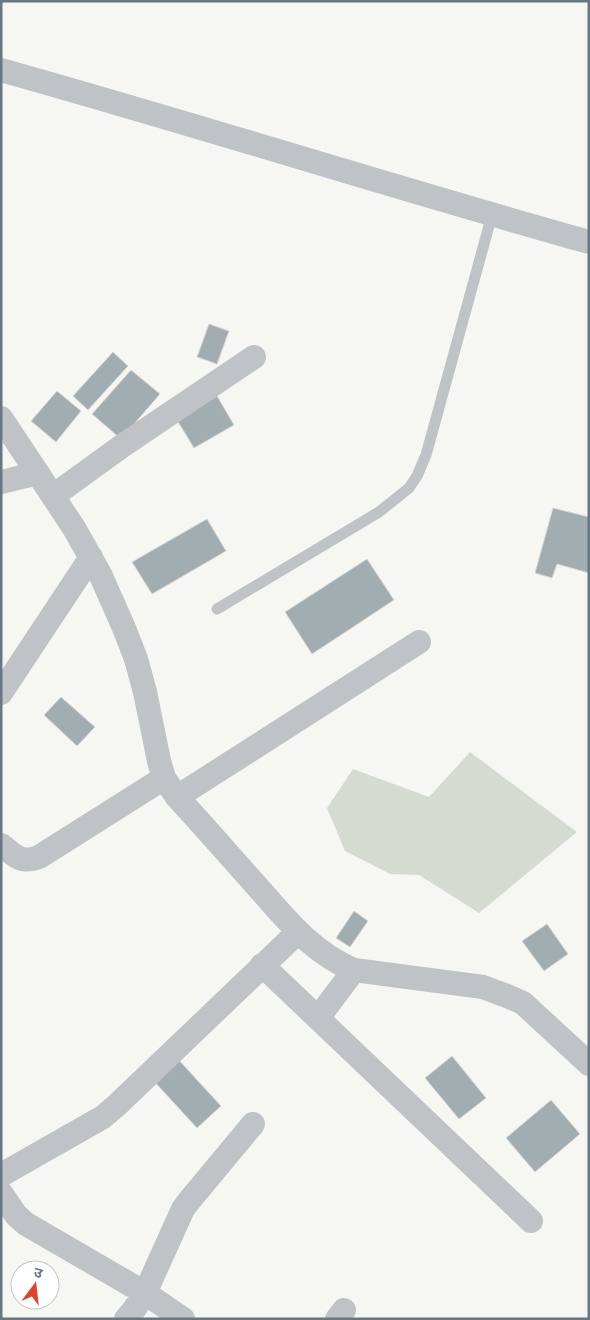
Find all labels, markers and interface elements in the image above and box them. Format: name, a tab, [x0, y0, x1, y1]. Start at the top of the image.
north arrow	[10, 1260, 60, 1310]
text: उ	[32, 1263, 45, 1282]

